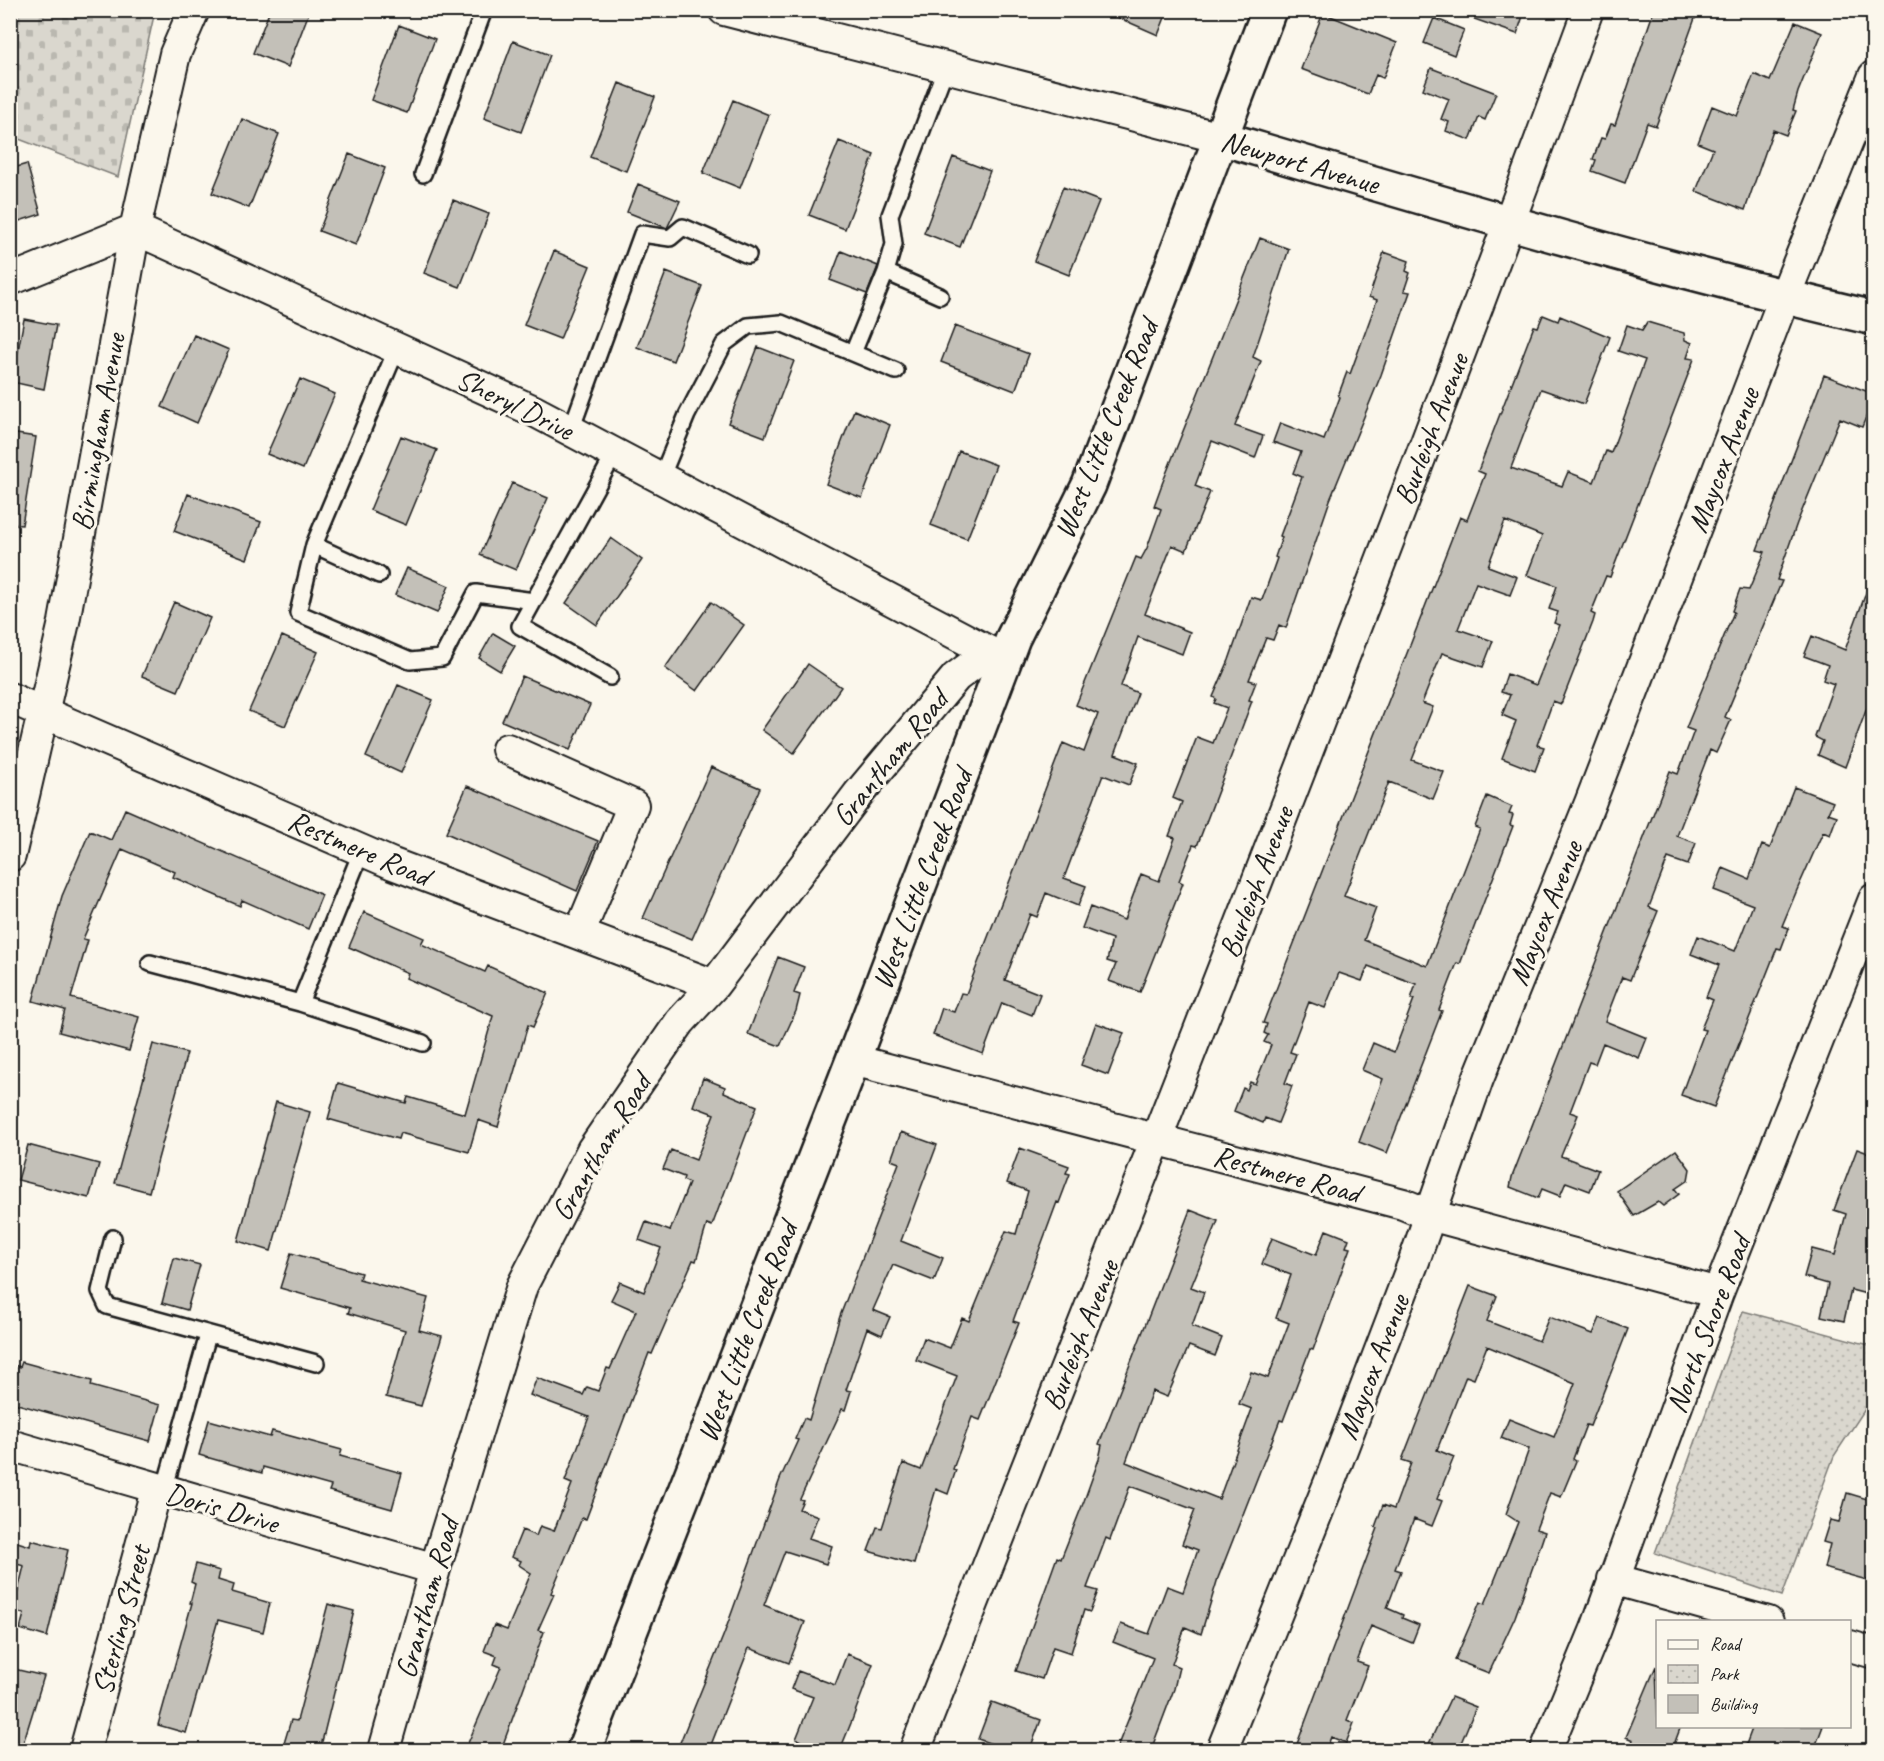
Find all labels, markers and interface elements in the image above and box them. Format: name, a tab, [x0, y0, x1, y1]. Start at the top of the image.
street label: Newport Avenue	[1217, 121, 1386, 203]
street label: West Little Creek Road	[1045, 310, 1169, 544]
street label: Birmingham Avenue	[62, 328, 134, 533]
street label: Burleigh Avenue	[1385, 346, 1478, 510]
street label: Sheryl Drive	[450, 359, 582, 450]
street label: Maycox Avenue	[1678, 380, 1769, 538]
street label: Grantham Road	[823, 679, 959, 834]
street label: West Little Creek Road	[863, 760, 983, 994]
street label: Burleigh Avenue	[1210, 799, 1303, 963]
street label: Restmere Road	[282, 801, 439, 896]
street label: Maycox Avenue	[1499, 833, 1592, 991]
street label: Grantham Road	[542, 1063, 662, 1227]
street label: Restmere Road	[1209, 1136, 1369, 1213]
street label: West Little Creek Road	[688, 1213, 808, 1447]
street label: North Shore Road	[1657, 1226, 1761, 1418]
street label: Burleigh Avenue	[1033, 1252, 1128, 1416]
street label: Maycox Avenue	[1328, 1287, 1419, 1445]
street label: Doris Drive	[161, 1474, 285, 1543]
street label: Grantham Road	[386, 1510, 469, 1682]
street label: Sterling Street	[83, 1538, 160, 1699]
legend	[1656, 1620, 1851, 1728]
text: Road	[1710, 1633, 1743, 1655]
text: Park	[1710, 1663, 1740, 1685]
text: Building	[1710, 1693, 1759, 1715]

